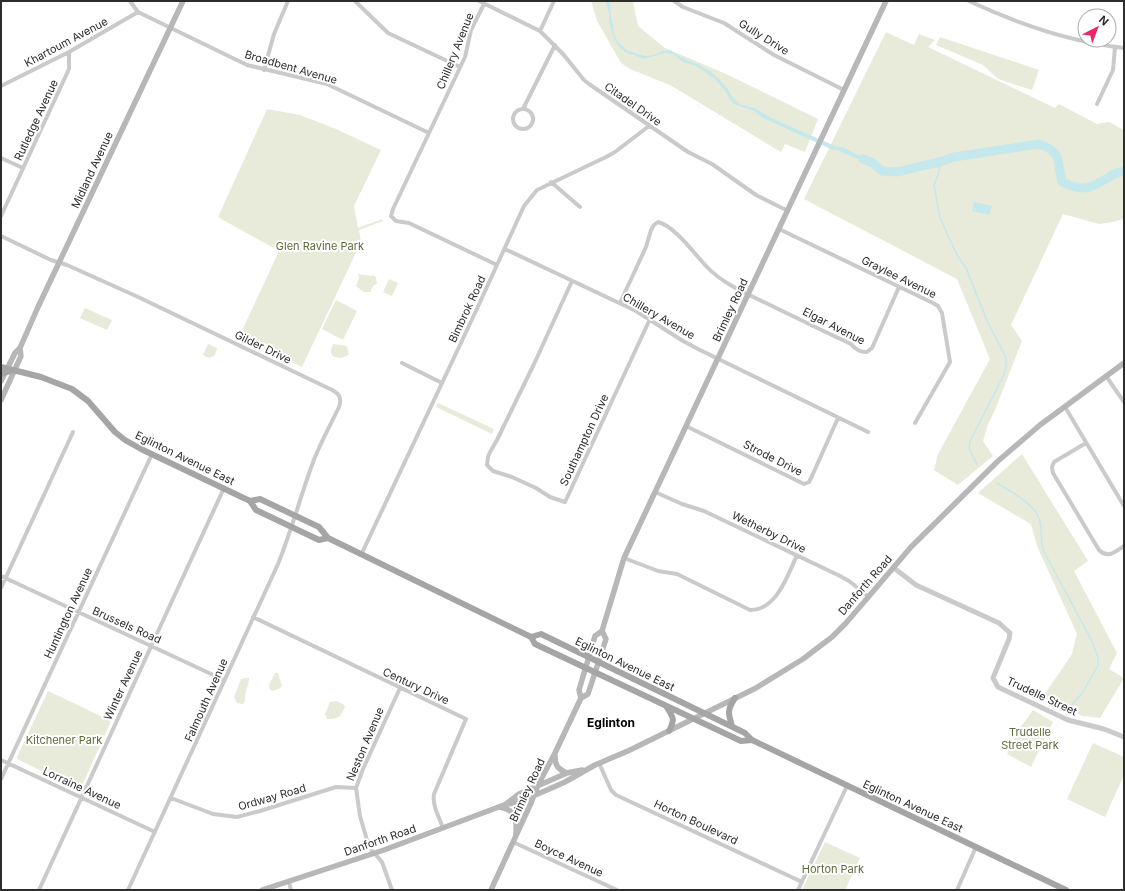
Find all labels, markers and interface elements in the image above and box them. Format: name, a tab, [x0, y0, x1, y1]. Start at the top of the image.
north arrow	[1077, 8, 1117, 48]
street label: Chillery Avenue	[433, 11, 477, 91]
text: N	[1096, 13, 1111, 29]
street label: Khartoum Avenue	[22, 14, 110, 70]
street label: Gully Drive	[736, 16, 792, 58]
street label: Broadbent Avenue	[243, 47, 339, 87]
street label: Rutledge Avenue	[11, 77, 61, 163]
street label: Citadel Drive	[602, 79, 664, 129]
street label: Midland Avenue	[68, 129, 116, 211]
park label: Glen Ravine Park	[276, 239, 364, 253]
street label: Graylee Avenue	[859, 253, 939, 301]
street label: Bimbrok Road	[445, 273, 489, 345]
street label: Brimley Road	[709, 276, 751, 344]
street label: Chillery Avenue	[620, 290, 698, 342]
street label: Elgar Avenue	[800, 304, 868, 348]
street label: Gilder Drive	[232, 327, 294, 367]
street label: Southampton Drive	[557, 392, 611, 488]
street label: Eglinton Avenue East	[133, 428, 237, 488]
street label: Strode Drive	[741, 437, 805, 479]
street label: Wetherby Drive	[730, 508, 808, 556]
street label: Danforth Road	[835, 552, 895, 618]
street label: Huntington Avenue	[41, 565, 95, 661]
street label: Brussels Road	[90, 604, 164, 646]
street label: Eglinton Avenue East	[573, 634, 677, 694]
street label: Winter Avenue	[101, 648, 145, 722]
street label: Falmouth Avenue	[181, 656, 231, 744]
street label: Century Drive	[380, 664, 452, 708]
street label: Trudelle Street	[1005, 674, 1080, 719]
street label: Neston Avenue	[343, 705, 387, 783]
district label: Eglinton	[587, 715, 635, 730]
park label: Trudelle Street Park	[1001, 725, 1059, 752]
park label: Kitchener Park	[26, 733, 102, 747]
street label: Brimley Road	[506, 756, 548, 824]
street label: Lorraine Avenue	[41, 764, 123, 812]
street label: Eglinton Avenue East	[861, 777, 966, 836]
street label: Ordway Road	[236, 781, 308, 813]
street label: Horton Boulevard	[652, 796, 740, 848]
street label: Danforth Road	[342, 821, 418, 859]
street label: Boyce Avenue	[533, 836, 605, 880]
park label: Horton Park	[802, 862, 864, 876]

